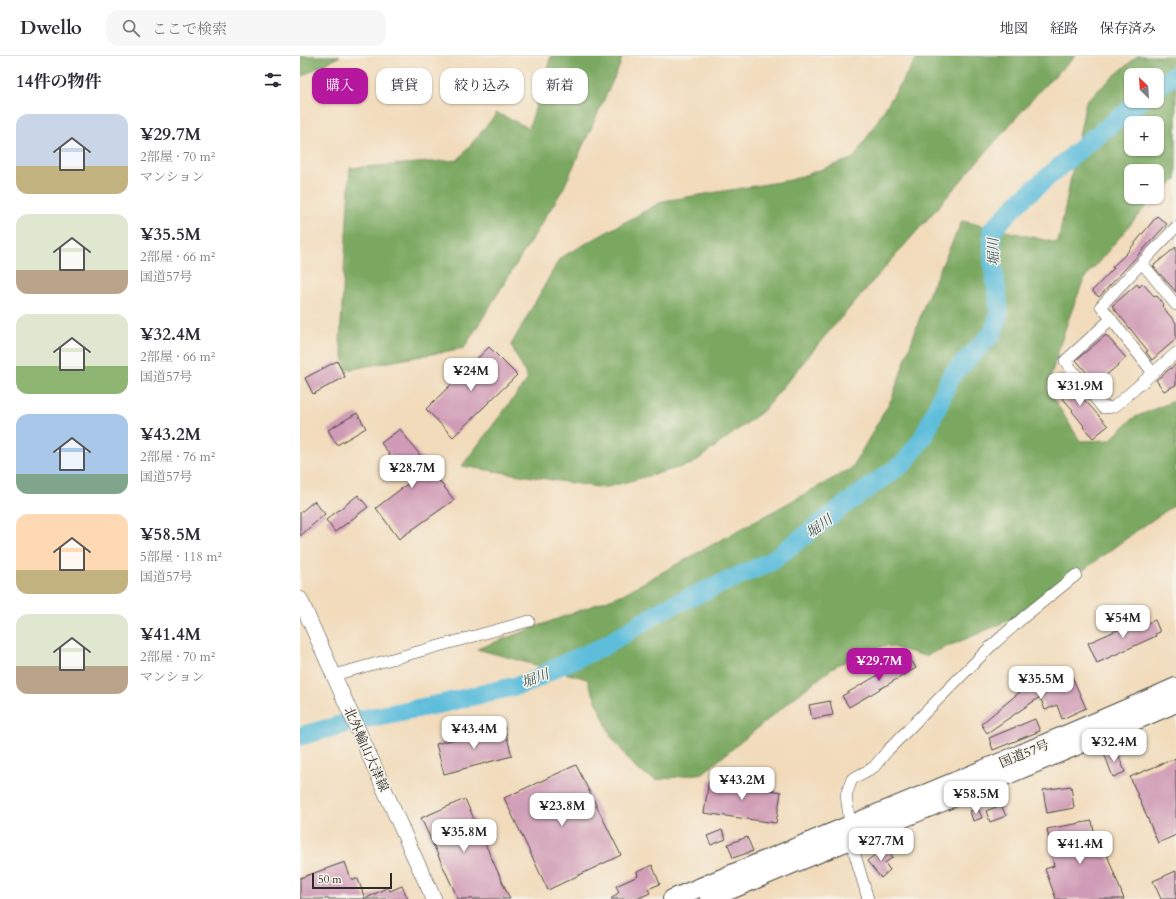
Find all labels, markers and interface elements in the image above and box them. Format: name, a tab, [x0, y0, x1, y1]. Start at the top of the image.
search box	[106, 10, 386, 46]
text: Dwello	[20, 15, 82, 41]
icon: search	[120, 17, 142, 39]
text: ここで検索	[152, 19, 227, 39]
text: 地図	[1000, 19, 1028, 38]
text: 経路	[1050, 19, 1078, 38]
text: 保存済み	[1100, 19, 1156, 38]
chip: 購入	[312, 68, 368, 104]
chip: 賃貸	[376, 68, 432, 104]
chip: 絞り込み	[440, 68, 524, 104]
chip: 新着	[532, 68, 588, 104]
north arrow	[1124, 68, 1164, 108]
map controls	[1124, 68, 1164, 204]
icon: filters	[262, 69, 284, 91]
text: 14件の物件	[16, 70, 101, 93]
button: +	[1124, 116, 1164, 156]
text: ¥29.7M	[140, 123, 201, 146]
icon: home	[48, 130, 96, 178]
text: 2部屋 · 70 m²	[140, 148, 215, 166]
button: −	[1124, 164, 1164, 204]
text: マンション	[140, 168, 204, 186]
text: ¥35.5M	[140, 223, 201, 246]
icon: home	[48, 230, 96, 278]
water label: 堀川	[983, 236, 1003, 266]
text: 2部屋 · 66 m²	[140, 248, 215, 266]
text: 国道57号	[140, 268, 192, 286]
text: ¥32.4M	[140, 323, 201, 346]
icon: home	[48, 330, 96, 378]
text: 2部屋 · 66 m²	[140, 348, 215, 366]
pin: ¥24M	[447, 358, 495, 392]
text: ¥24M	[453, 362, 489, 380]
text: 国道57号	[140, 368, 192, 386]
pin: ¥31.9M	[1047, 373, 1113, 407]
text: ¥31.9M	[1057, 377, 1103, 395]
text: ¥43.2M	[140, 423, 201, 446]
icon: home	[48, 430, 96, 478]
text: 2部屋 · 76 m²	[140, 448, 215, 466]
pin: ¥28.7M	[379, 455, 445, 489]
text: ¥28.7M	[389, 459, 435, 477]
text: 国道57号	[140, 468, 192, 486]
water label: 堀川	[802, 509, 838, 542]
text: ¥58.5M	[140, 523, 201, 546]
icon: home	[48, 530, 96, 578]
text: 5部屋 · 118 m²	[140, 548, 222, 566]
text: 国道57号	[140, 568, 192, 586]
pin: ¥54M	[1099, 605, 1147, 639]
text: ¥54M	[1105, 609, 1141, 627]
text: ¥41.4M	[140, 623, 201, 646]
icon: home	[48, 630, 96, 678]
text: 2部屋 · 70 m²	[140, 648, 215, 666]
pin: ¥29.7M	[846, 648, 912, 682]
text: ¥29.7M	[856, 652, 902, 670]
water label: 堀川	[519, 664, 554, 692]
pin: ¥35.5M	[1008, 666, 1074, 700]
text: マンション	[140, 668, 204, 686]
text: ¥35.5M	[1018, 670, 1064, 688]
street label: 北外輪山大津線	[339, 704, 393, 795]
pin: ¥43.4M	[441, 716, 507, 750]
text: ¥43.4M	[451, 720, 497, 738]
pin: ¥32.4M	[1081, 729, 1147, 763]
text: ¥32.4M	[1091, 733, 1137, 751]
street label: 国道57号	[997, 736, 1052, 772]
pin: ¥43.2M	[709, 767, 775, 801]
text: ¥43.2M	[719, 771, 765, 789]
pin: ¥58.5M	[943, 781, 1009, 815]
text: ¥58.5M	[953, 785, 999, 803]
pin: ¥23.8M	[529, 793, 595, 827]
text: ¥23.8M	[539, 797, 585, 815]
pin: ¥35.8M	[431, 819, 497, 853]
text: ¥35.8M	[441, 823, 487, 841]
pin: ¥27.7M	[848, 828, 914, 862]
pin: ¥41.4M	[1047, 831, 1113, 865]
text: ¥27.7M	[858, 832, 904, 850]
text: ¥41.4M	[1057, 835, 1103, 853]
scale bar	[312, 871, 392, 890]
text: 50 m	[318, 872, 342, 887]

